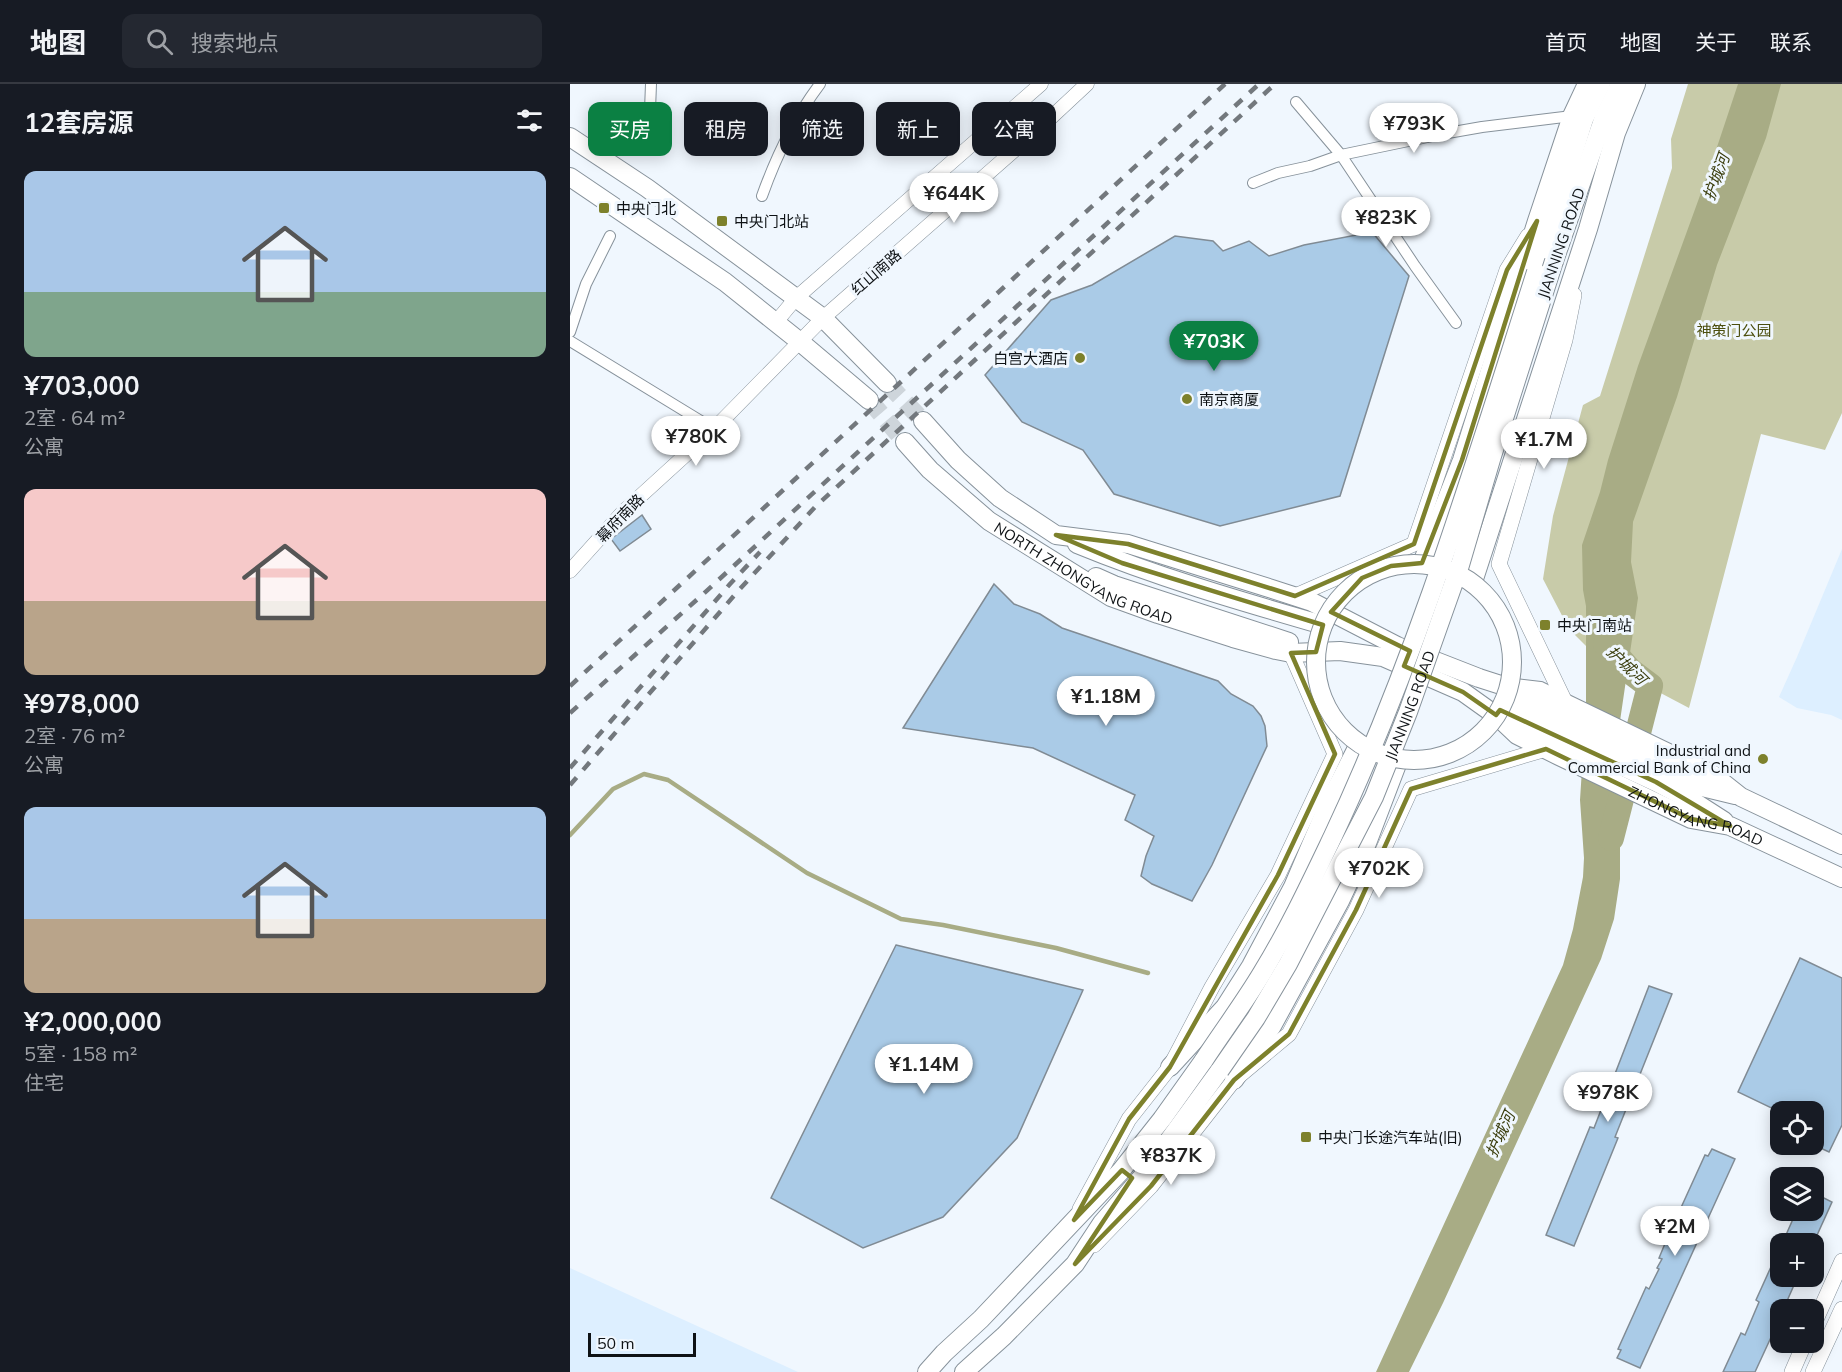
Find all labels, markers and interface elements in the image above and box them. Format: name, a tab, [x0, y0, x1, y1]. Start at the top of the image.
search box	[122, 14, 542, 68]
text: 地图	[30, 25, 86, 60]
icon: search	[143, 25, 176, 58]
text: 搜索地点	[191, 29, 279, 57]
text: 首页	[1545, 29, 1587, 55]
text: 地图	[1620, 29, 1662, 55]
text: 关于	[1695, 29, 1737, 55]
text: 联系	[1770, 29, 1812, 55]
chip: 买房	[588, 102, 672, 156]
chip: 租房	[684, 102, 768, 156]
chip: 筛选	[780, 102, 864, 156]
chip: 新上	[876, 102, 960, 156]
chip: 公寓	[972, 102, 1056, 156]
pin: ¥793K	[1372, 103, 1456, 154]
icon: filters	[513, 104, 546, 137]
text: 12套房源	[24, 106, 133, 139]
text: ¥793K	[1383, 110, 1445, 135]
water label: 护城河	[1698, 148, 1735, 203]
pin: ¥644K	[912, 173, 996, 224]
text: ¥644K	[923, 180, 985, 205]
street label: JIANNING ROAD	[1533, 185, 1589, 301]
pin: ¥823K	[1344, 197, 1428, 248]
place label: 中央门北	[616, 199, 676, 218]
marker: 中央门北	[597, 201, 611, 215]
text: ¥823K	[1355, 204, 1417, 229]
icon: home	[231, 210, 339, 318]
place label: 中央门北站	[734, 212, 809, 231]
marker: 中央门北站	[715, 214, 729, 228]
street label: 红山南路	[847, 245, 905, 299]
pin: ¥703K	[1172, 321, 1256, 372]
park label: 神策门公园	[1696, 321, 1772, 340]
text: ¥703K	[1183, 328, 1245, 353]
place label: 白宫大酒店	[993, 349, 1068, 368]
marker: 白宫大酒店	[1073, 351, 1087, 365]
text: ¥703,000	[24, 369, 140, 402]
place label: 南京商厦	[1199, 390, 1259, 409]
marker: 南京商厦	[1180, 392, 1194, 406]
text: 2室 · 64 m²	[24, 405, 125, 430]
pin: ¥780K	[654, 416, 738, 467]
pin: ¥1.7M	[1502, 419, 1586, 470]
text: ¥780K	[665, 423, 727, 448]
text: ¥1.7M	[1515, 426, 1573, 451]
text: 公寓	[24, 434, 64, 459]
street label: 幕府南路	[592, 490, 648, 546]
street label: NORTH ZHONGYANG ROAD	[991, 517, 1175, 628]
icon: home	[231, 528, 339, 636]
place label: 中央门南站	[1557, 616, 1632, 635]
marker: 中央门南站	[1538, 618, 1552, 632]
water label: 护城河	[1603, 641, 1653, 691]
street label: JIANNING ROAD	[1380, 648, 1439, 763]
pin: ¥1.18M	[1057, 676, 1155, 727]
text: ¥1.18M	[1071, 683, 1141, 708]
text: ¥978,000	[24, 687, 140, 720]
text: 2室 · 76 m²	[24, 723, 125, 748]
place label: Industrial and Commercial Bank of China	[1568, 741, 1751, 777]
text: 公寓	[24, 752, 64, 777]
marker: Industrial and Commercial Bank of China	[1756, 752, 1770, 766]
street label: ZHONGYANG ROAD	[1626, 781, 1767, 850]
icon: home	[231, 846, 339, 954]
pin: ¥702K	[1337, 848, 1421, 899]
text: ¥702K	[1348, 855, 1410, 880]
text: ¥2,000,000	[24, 1005, 162, 1038]
text: 5室 · 158 m²	[24, 1041, 137, 1066]
pin: ¥1.14M	[875, 1044, 973, 1095]
text: ¥1.14M	[889, 1051, 959, 1076]
text: 住宅	[24, 1070, 64, 1095]
pin: ¥978K	[1566, 1072, 1650, 1123]
text: ¥978K	[1577, 1079, 1639, 1104]
map controls	[1770, 1101, 1824, 1353]
button: locate	[1770, 1101, 1824, 1155]
water label: 护城河	[1481, 1105, 1520, 1160]
place label: 中央门长途汽车站(旧)	[1318, 1128, 1463, 1147]
marker: 中央门长途汽车站(旧)	[1299, 1130, 1313, 1144]
pin: ¥837K	[1129, 1135, 1213, 1186]
text: ¥837K	[1140, 1142, 1202, 1167]
button: layers	[1770, 1167, 1824, 1221]
pin: ¥2M	[1646, 1206, 1704, 1257]
text: ¥2M	[1654, 1213, 1696, 1238]
button: +	[1770, 1233, 1824, 1287]
button: −	[1770, 1299, 1824, 1353]
scale bar	[588, 1330, 696, 1358]
text: 50 m	[597, 1333, 634, 1353]

